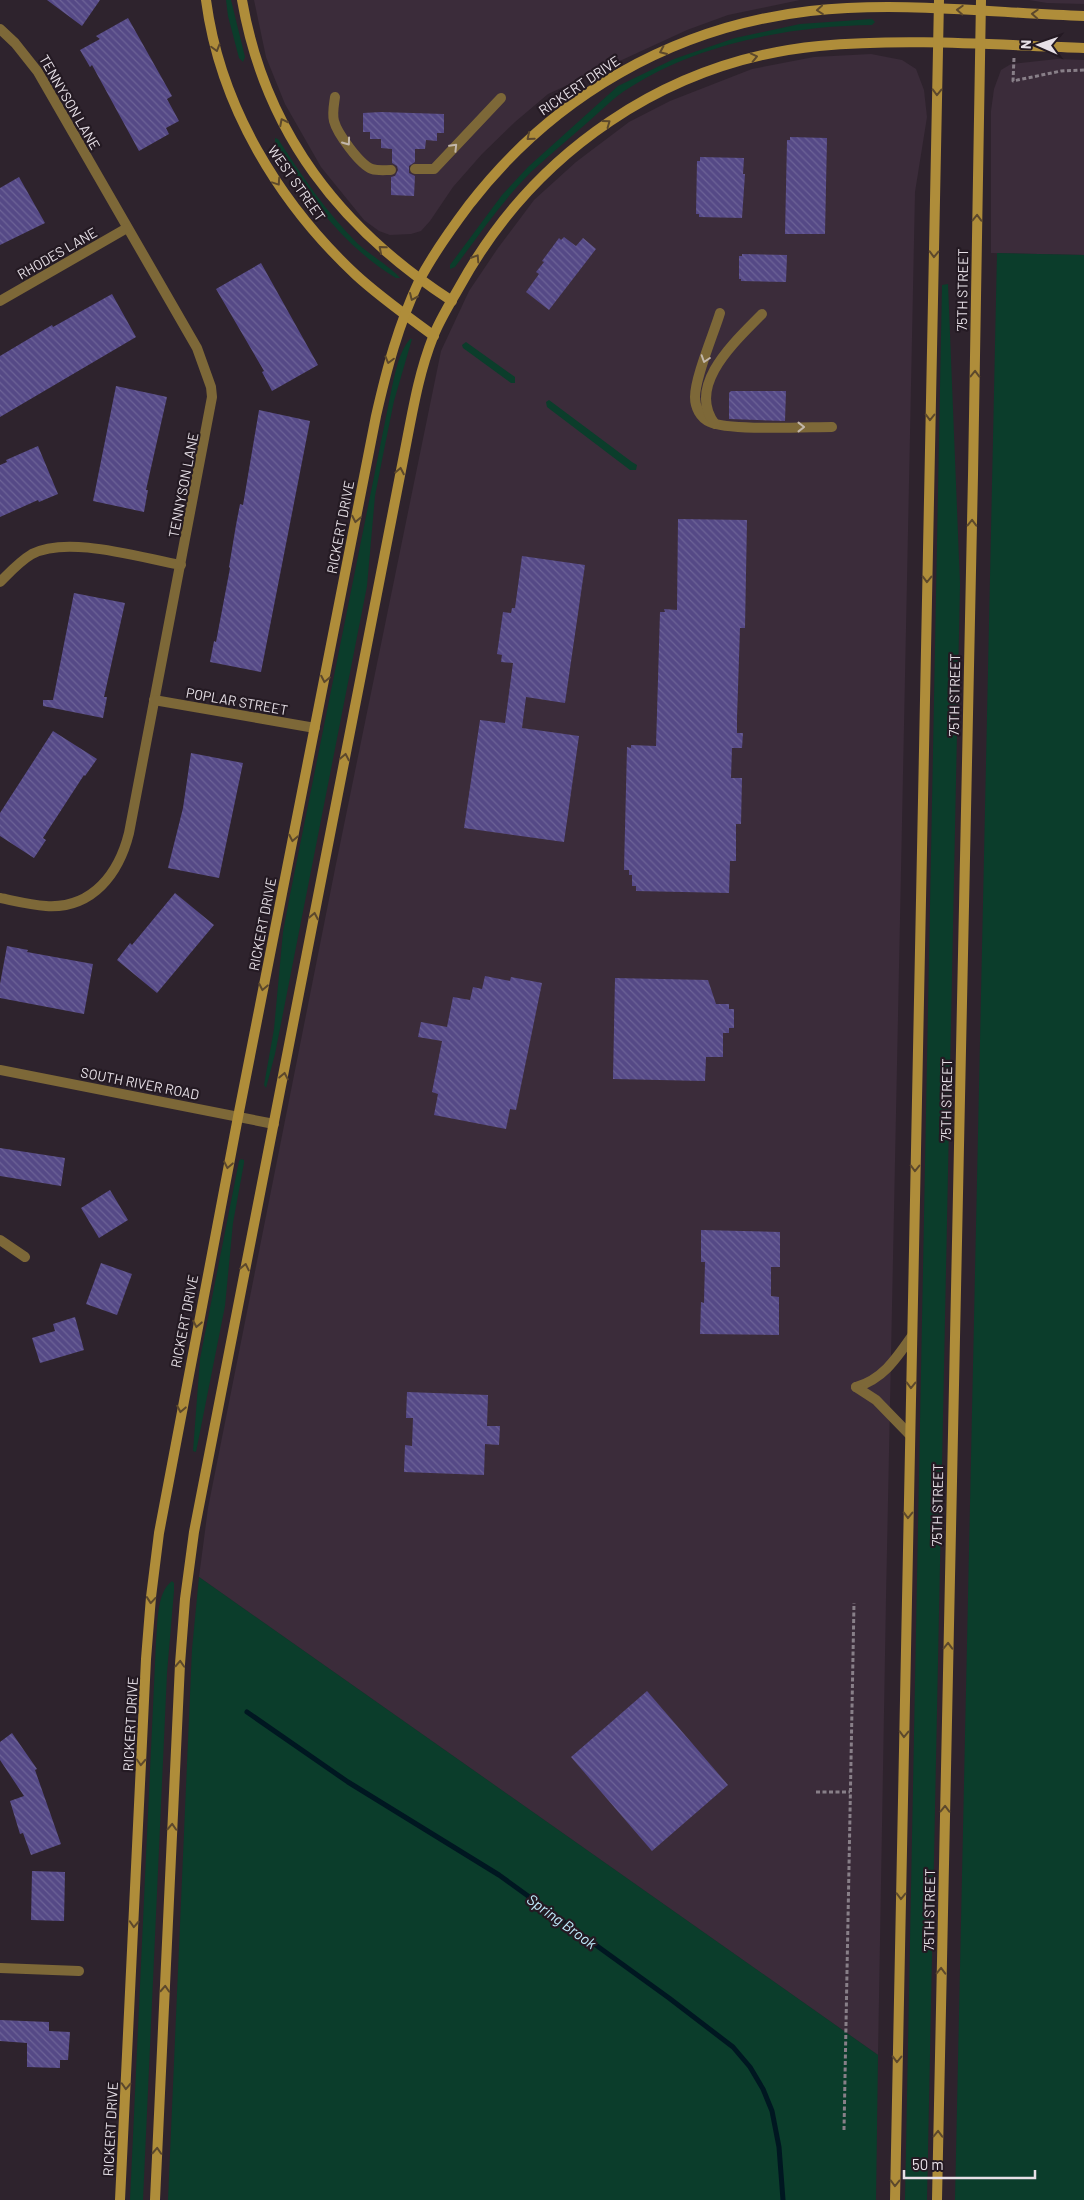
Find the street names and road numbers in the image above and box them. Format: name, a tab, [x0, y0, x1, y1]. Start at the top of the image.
street label: TENNYSON LANE	[36, 51, 104, 153]
street label: RICKERT DRIVE	[535, 52, 623, 118]
street label: WEST STREET	[265, 142, 329, 224]
street label: RHODES LANE	[14, 223, 100, 283]
street label: 75TH STREET	[953, 248, 971, 332]
street label: TENNYSON LANE	[164, 431, 202, 539]
street label: RICKERT DRIVE	[323, 479, 357, 575]
street label: 75TH STREET	[945, 653, 963, 737]
street label: POPLAR STREET	[185, 684, 289, 718]
street label: RICKERT DRIVE	[245, 876, 279, 972]
street label: 75TH STREET	[937, 1058, 955, 1142]
street label: SOUTH RIVER ROAD	[79, 1063, 201, 1103]
street label: RICKERT DRIVE	[167, 1273, 201, 1369]
street label: 75TH STREET	[928, 1463, 946, 1547]
street label: RICKERT DRIVE	[119, 1676, 141, 1772]
street label: 75TH STREET	[920, 1868, 938, 1952]
street label: RICKERT DRIVE	[99, 2081, 121, 2177]

